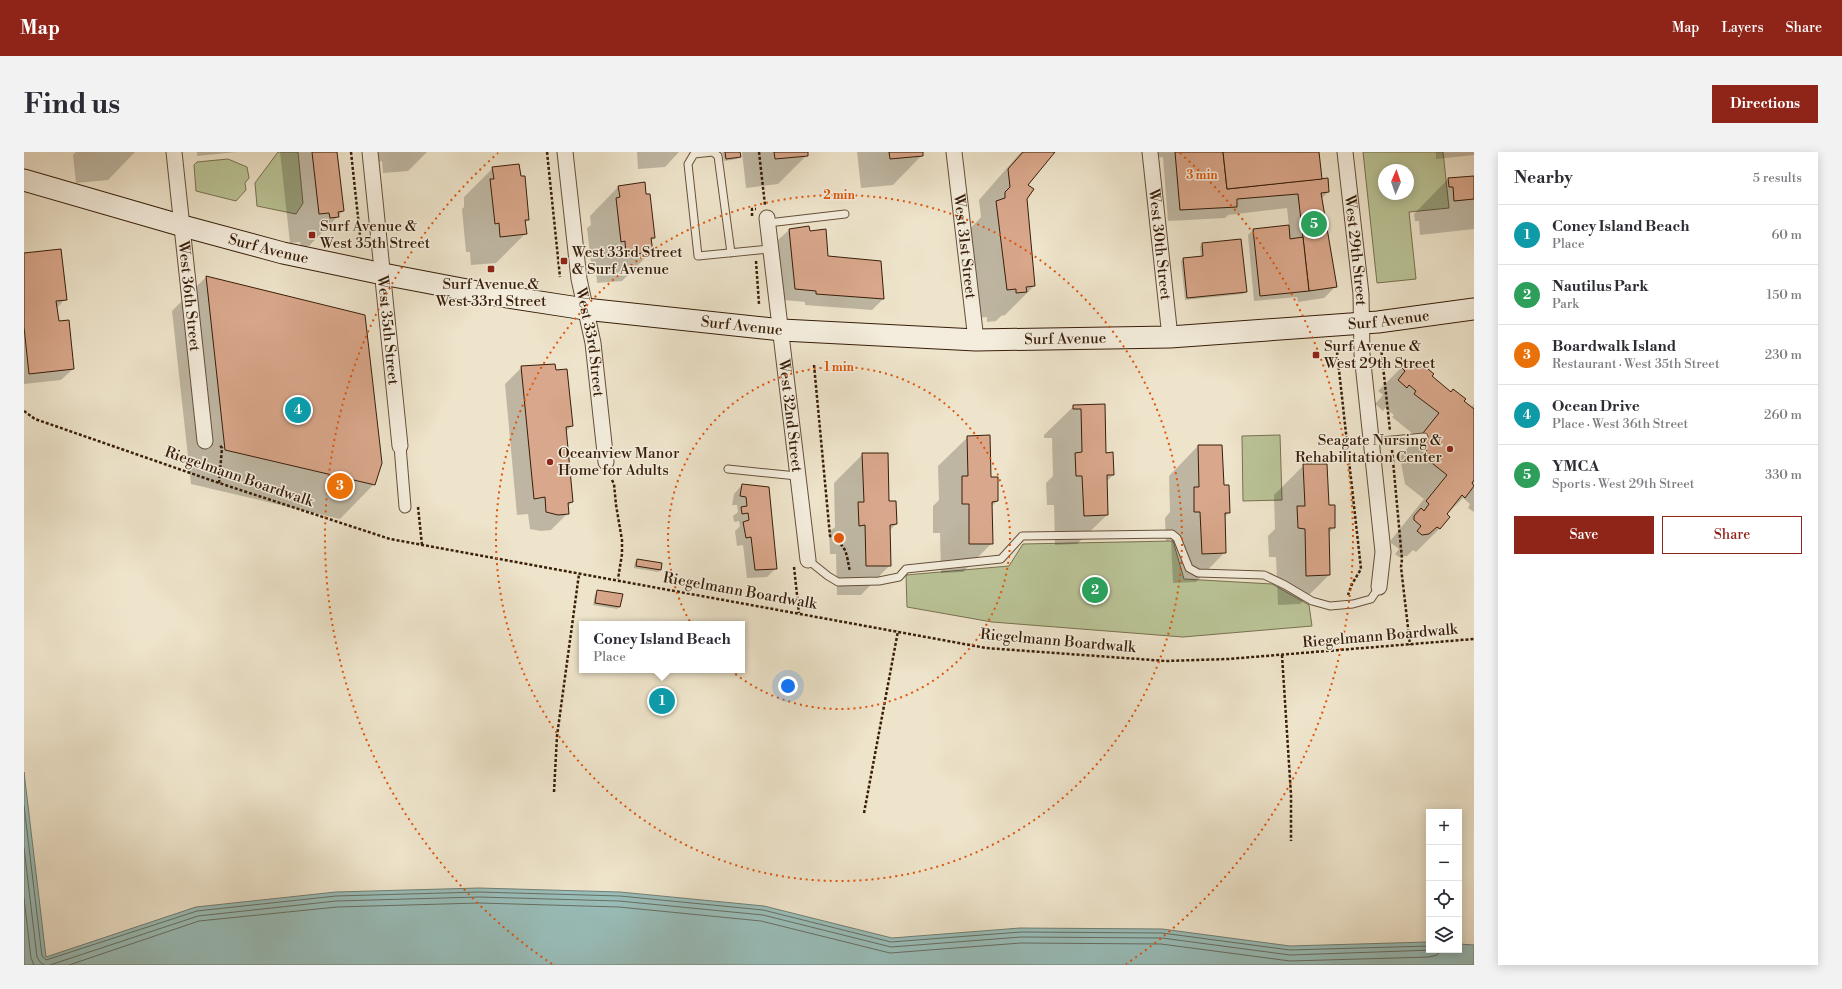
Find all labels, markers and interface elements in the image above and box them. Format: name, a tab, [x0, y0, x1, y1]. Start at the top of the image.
text: Map	[20, 16, 60, 40]
text: Map	[1672, 19, 1699, 37]
text: Layers	[1721, 19, 1764, 37]
text: Share	[1786, 19, 1822, 37]
button: Directions	[1712, 85, 1818, 123]
text: Find us	[24, 87, 120, 122]
north arrow	[1378, 164, 1414, 200]
text: Nearby	[1514, 167, 1573, 189]
text: 3 min	[1186, 168, 1218, 183]
text: 5 results	[1753, 170, 1802, 186]
street label: West 30th Street	[1144, 187, 1176, 302]
text: 2 min	[823, 188, 855, 203]
street label: West 31st Street	[949, 192, 981, 301]
street label: West 29th Street	[1340, 193, 1371, 307]
pin: 5	[1301, 209, 1327, 239]
place label: Surf Avenue & West 35th Street	[319, 217, 431, 253]
text: Coney Island Beach	[1552, 217, 1689, 236]
text: 1	[1524, 227, 1530, 243]
text: 60 m	[1771, 227, 1802, 243]
street label: Surf Avenue	[226, 229, 310, 268]
marker: Surf Avenue & West 35th Street	[307, 230, 317, 240]
text: Place	[1552, 236, 1584, 252]
street label: West 36th Street	[174, 239, 205, 353]
place label: West 33rd Street & Surf Avenue	[571, 243, 683, 279]
marker: West 33rd Street & Surf Avenue	[559, 256, 569, 266]
marker: Surf Avenue & West 33rd Street	[486, 264, 496, 274]
street label: West 35th Street	[373, 273, 403, 387]
place label: Surf Avenue & West 33rd Street	[435, 275, 547, 311]
text: Nautilus Park	[1552, 277, 1649, 296]
street label: West 33rd Street	[571, 285, 608, 398]
text: 2	[1523, 287, 1531, 303]
text: 150 m	[1767, 287, 1802, 303]
text: Park	[1552, 296, 1579, 312]
street label: Surf Avenue	[1347, 306, 1431, 334]
street label: Surf Avenue	[700, 312, 784, 340]
street label: Surf Avenue	[1024, 328, 1106, 349]
place label: Surf Avenue & West 29th Street	[1323, 337, 1436, 373]
text: Boardwalk Island	[1552, 337, 1676, 356]
text: 3	[1523, 347, 1531, 363]
text: 230 m	[1765, 347, 1802, 363]
marker: Surf Avenue & West 29th Street	[1311, 350, 1321, 360]
text: Restaurant · West 35th Street	[1552, 356, 1719, 372]
street label: West 32nd Street	[774, 357, 807, 474]
text: 1 min	[824, 360, 855, 375]
pin: 4	[285, 395, 311, 425]
text: Ocean Drive	[1552, 397, 1640, 416]
text: 4	[1523, 407, 1531, 423]
text: 260 m	[1764, 407, 1802, 423]
text: Place · West 36th Street	[1552, 416, 1688, 432]
place label: Seagate Nursing & Rehabilitation Center	[1295, 431, 1443, 467]
street label: Riegelmann Boardwalk	[162, 443, 317, 512]
place label: Oceanview Manor Home for Adults	[558, 444, 680, 480]
marker: Seagate Nursing & Rehabilitation Center	[1445, 444, 1455, 454]
marker: Oceanview Manor Home for Adults	[545, 457, 555, 467]
text: YMCA	[1552, 457, 1599, 476]
text: 5	[1523, 467, 1531, 483]
text: 330 m	[1765, 467, 1802, 483]
pin: 3	[327, 471, 353, 501]
text: Sports · West 29th Street	[1552, 476, 1694, 492]
button: Save	[1514, 516, 1654, 554]
button: Share	[1662, 516, 1802, 554]
centre of rings	[832, 531, 846, 545]
street label: Riegelmann Boardwalk	[661, 568, 820, 614]
pin: 2	[1082, 575, 1108, 605]
street label: Riegelmann Boardwalk	[1301, 620, 1460, 652]
popup	[579, 621, 745, 673]
street label: Riegelmann Boardwalk	[979, 625, 1138, 657]
text: Coney Island Beach	[593, 630, 731, 649]
text: Place	[593, 649, 626, 665]
your location	[778, 676, 798, 696]
pin: 1	[649, 686, 675, 716]
map controls	[1426, 809, 1462, 953]
button: +	[1426, 809, 1462, 845]
button: −	[1426, 845, 1462, 881]
button: locate	[1426, 881, 1462, 917]
button: layers	[1426, 917, 1462, 953]

